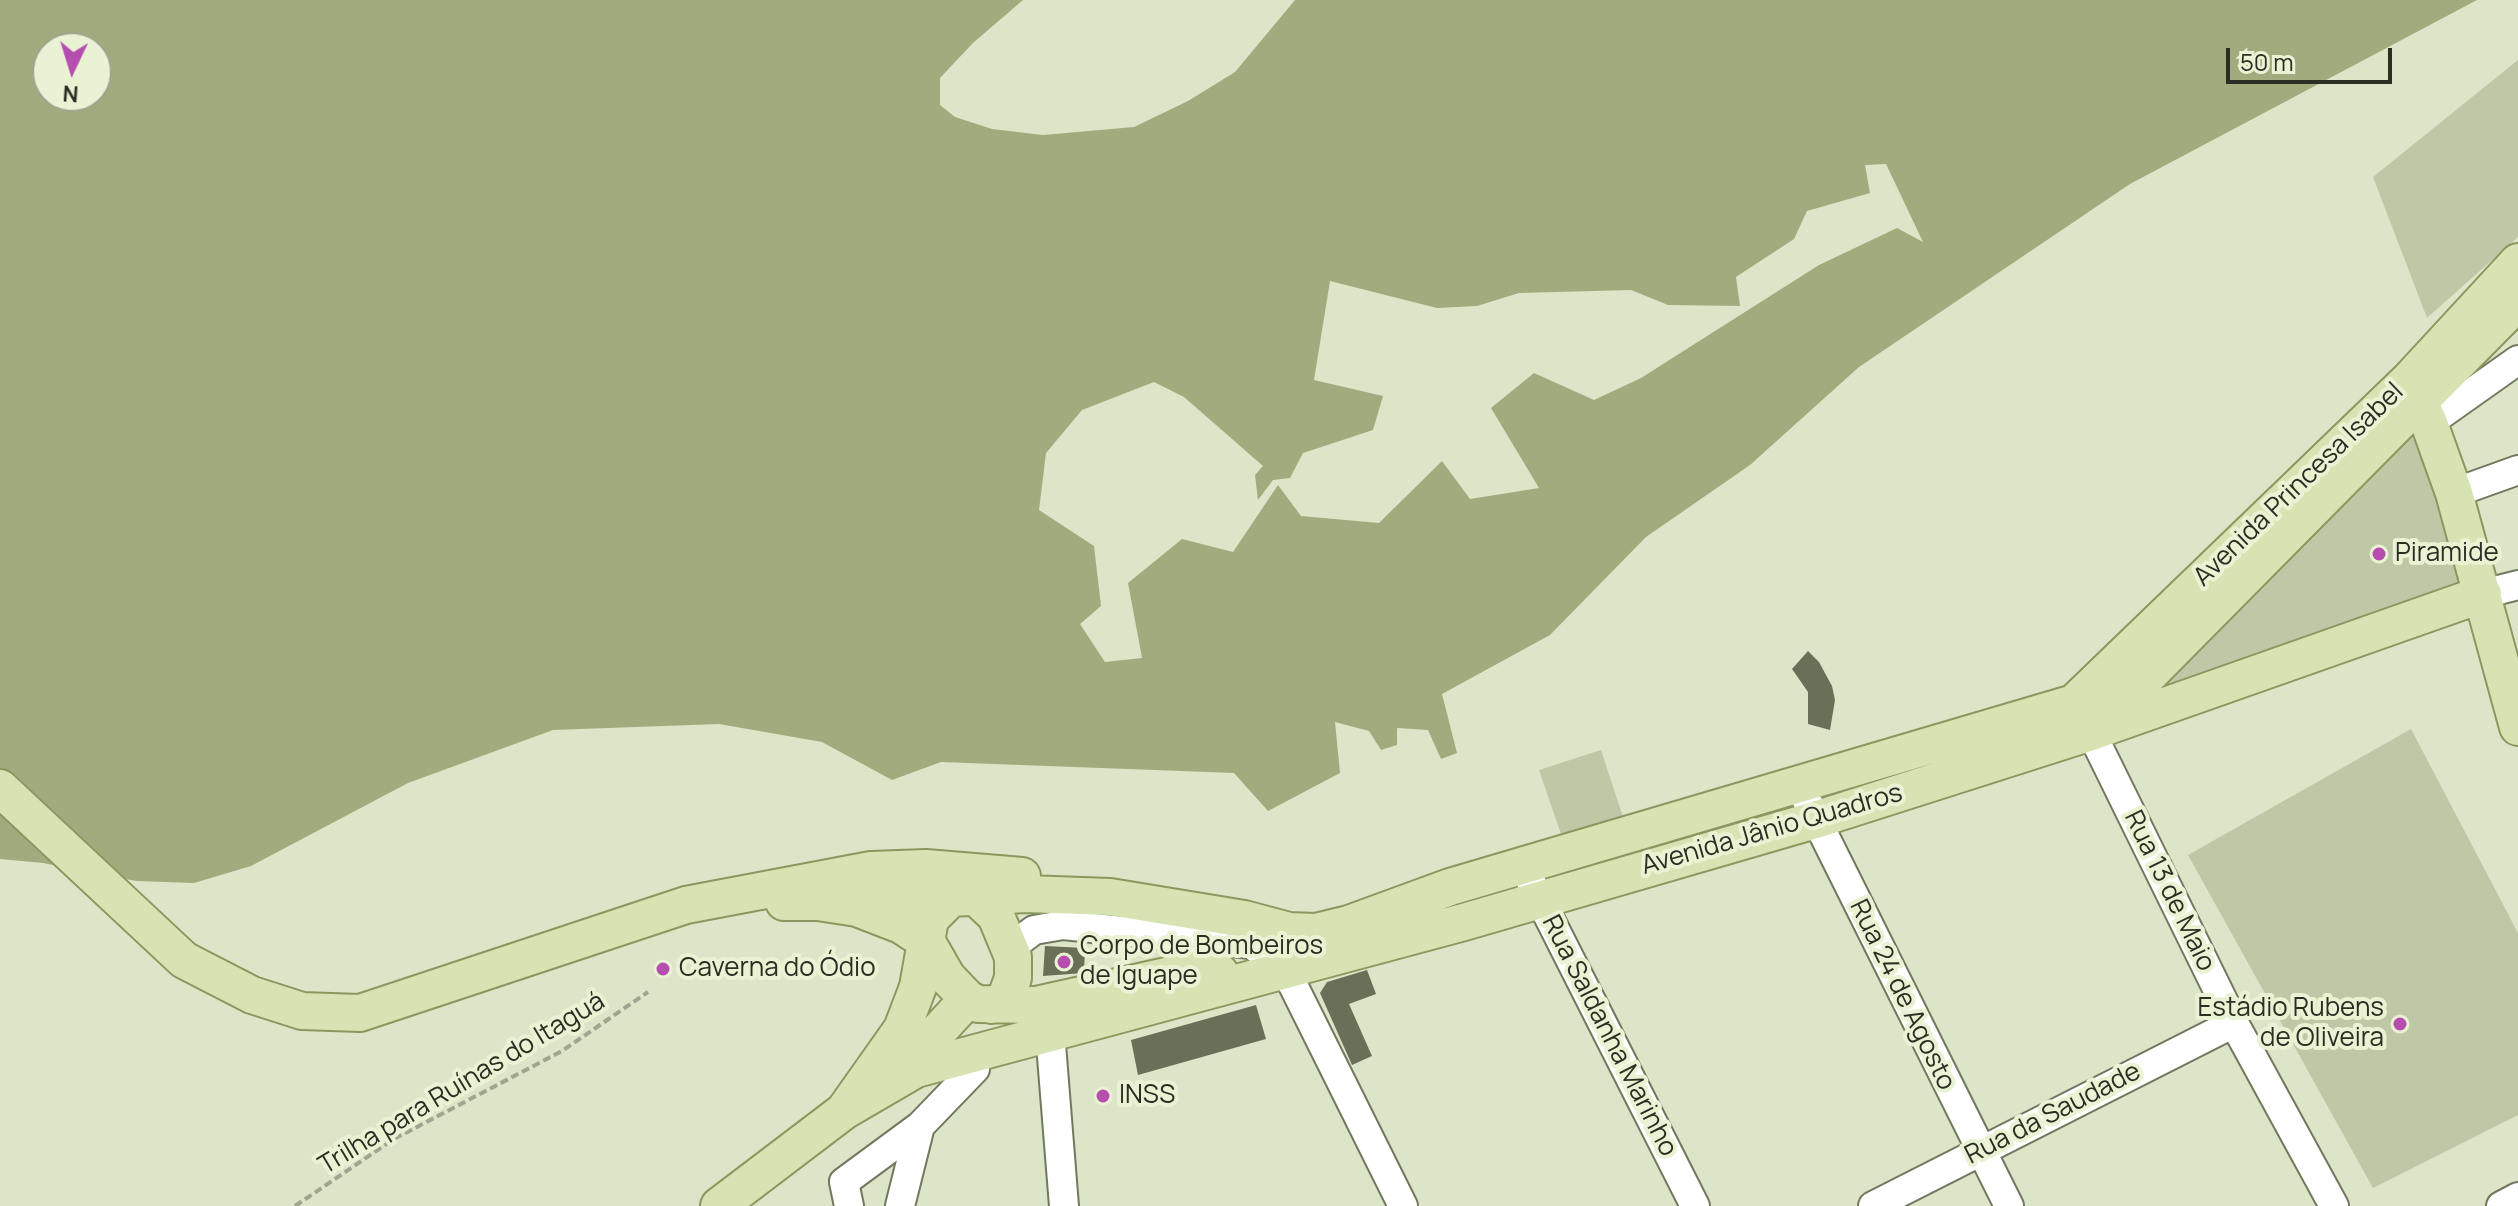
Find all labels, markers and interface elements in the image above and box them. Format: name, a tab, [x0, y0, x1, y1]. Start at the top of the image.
north arrow	[32, 32, 112, 112]
scale bar	[2230, 32, 2396, 82]
text: 50 m	[2240, 45, 2294, 78]
text: N	[62, 78, 79, 109]
street label: Avenida Princesa Isabel	[2188, 377, 2410, 593]
place label: Piramide	[2395, 538, 2499, 570]
marker: Piramide	[2370, 545, 2388, 563]
street label: Avenida Jânio Quadros	[1638, 778, 1906, 882]
street label: Rua 13 de Maio	[2117, 806, 2221, 976]
street label: Rua 24 de Agosto	[1842, 895, 1962, 1095]
street label: Rua Saldanha Marinho	[1535, 910, 1683, 1162]
place label: Corpo de Bombeiros de Iguape	[1080, 931, 1323, 992]
place label: Caverna do Ódio	[679, 953, 876, 985]
marker: Corpo de Bombeiros de Iguape	[1055, 953, 1073, 971]
marker: Caverna do Ódio	[654, 960, 672, 978]
street label: Trilha para Ruínas do Itaguá	[313, 986, 611, 1182]
place label: Estádio Rubens de Oliveira	[2197, 993, 2384, 1054]
marker: Estádio Rubens de Oliveira	[2391, 1015, 2409, 1033]
street label: Rua da Saudade	[1960, 1056, 2146, 1172]
place label: INSS	[1119, 1080, 1175, 1112]
marker: INSS	[1094, 1087, 1112, 1105]

